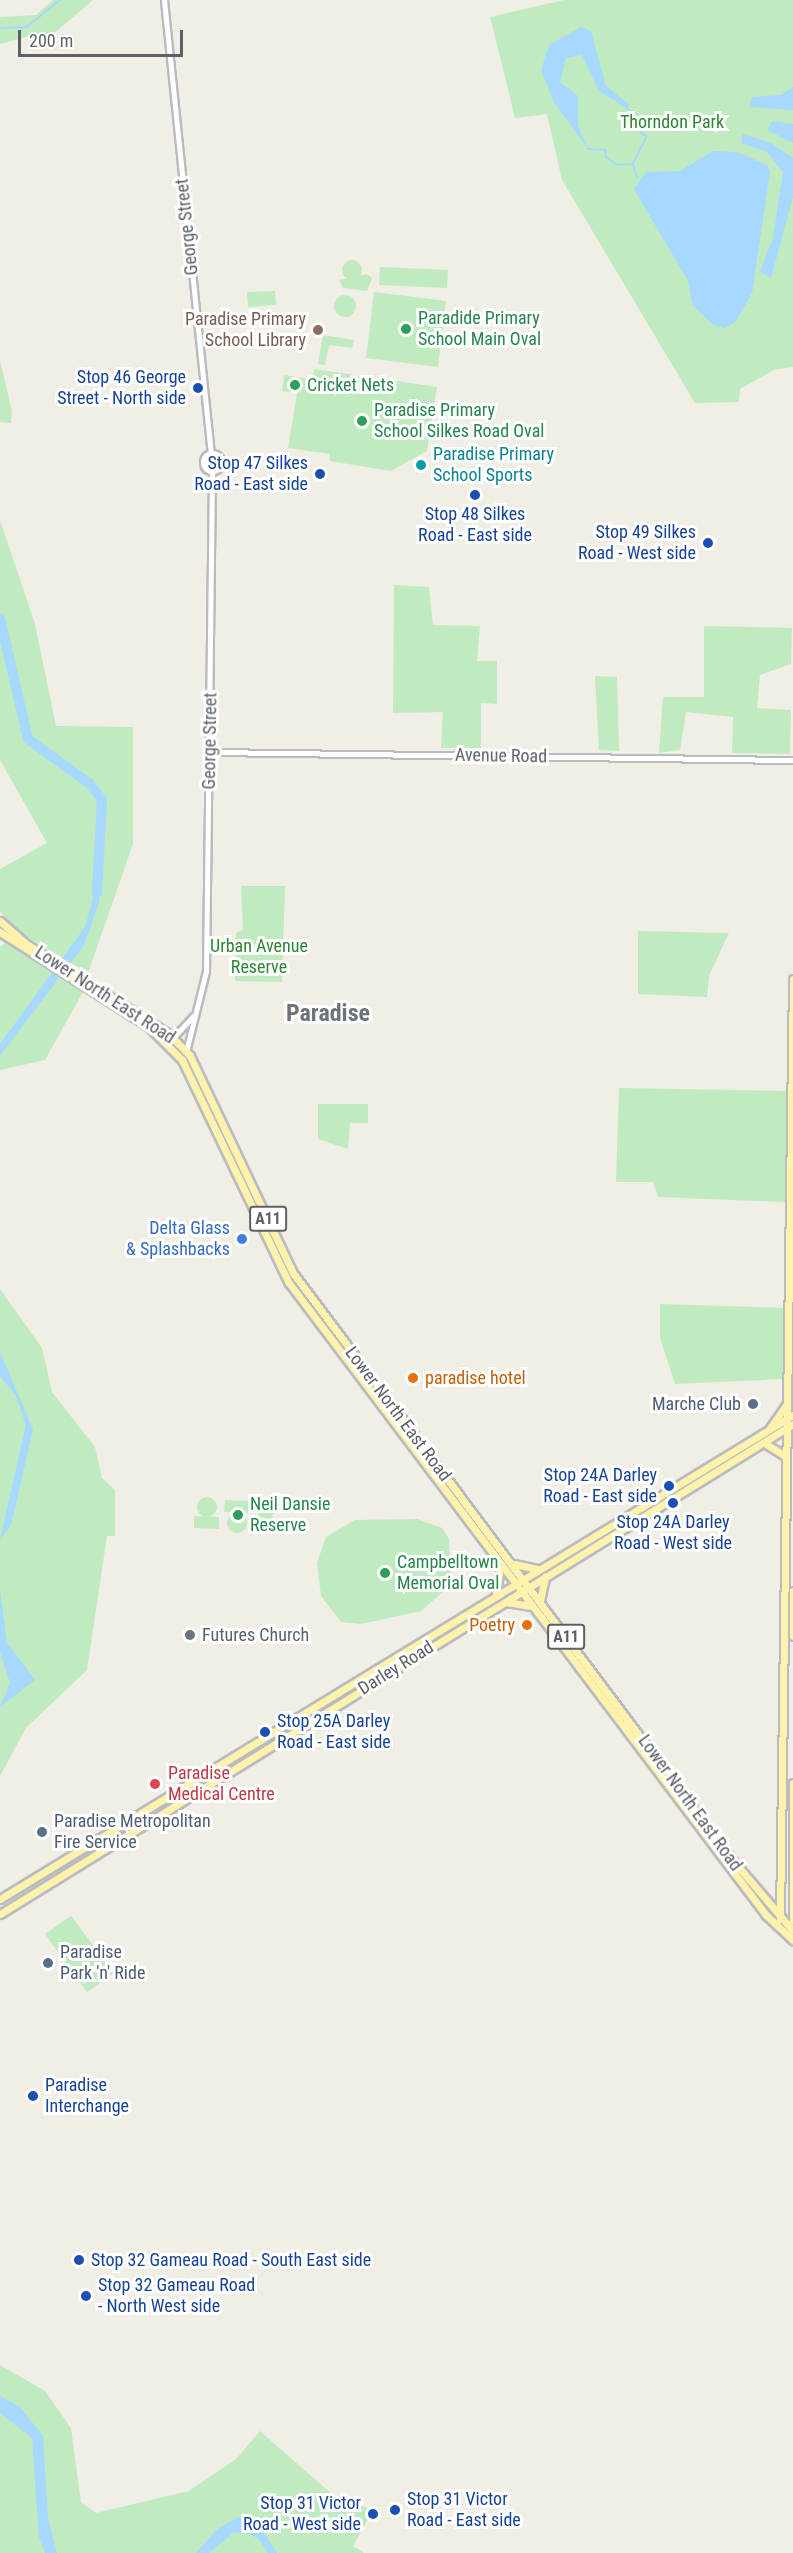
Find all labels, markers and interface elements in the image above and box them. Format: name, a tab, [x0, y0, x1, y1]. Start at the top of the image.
scale bar	[21, 18, 186, 56]
text: 200 m	[29, 30, 73, 51]
park label: Thorndon Park	[620, 111, 724, 133]
street label: George Street	[171, 178, 203, 276]
place label: Paradide Primary School Main Oval	[418, 308, 541, 350]
place label: Paradise Primary School Library	[185, 309, 306, 352]
marker: Paradide Primary School Main Oval	[399, 322, 413, 336]
marker: Paradise Primary School Library	[311, 323, 325, 337]
place label: Stop 46 George Street - North side	[57, 367, 186, 410]
place label: Cricket Nets	[307, 374, 394, 396]
marker: Cricket Nets	[288, 378, 302, 392]
marker: Stop 46 George Street - North side	[191, 381, 205, 395]
place label: Paradise Primary School Silkes Road Oval	[374, 400, 544, 442]
marker: Paradise Primary School Silkes Road Oval	[355, 414, 369, 428]
place label: Paradise Primary School Sports	[433, 444, 554, 486]
place label: Stop 47 Silkes Road - East side	[194, 453, 308, 496]
marker: Paradise Primary School Sports	[414, 458, 428, 472]
marker: Stop 47 Silkes Road - East side	[313, 467, 327, 481]
marker: Stop 48 Silkes Road - East side	[468, 488, 482, 502]
place label: Stop 48 Silkes Road - East side	[418, 504, 532, 546]
place label: Stop 49 Silkes Road - West side	[578, 522, 696, 564]
marker: Stop 49 Silkes Road - West side	[701, 536, 715, 550]
street label: George Street	[198, 692, 222, 790]
street label: Avenue Road	[455, 744, 547, 768]
park label: Urban Avenue Reserve	[210, 936, 308, 978]
street label: Lower North East Road	[31, 942, 179, 1048]
district label: Paradise	[286, 1000, 370, 1028]
road number: A11	[248, 1206, 288, 1232]
place label: Delta Glass & Splashbacks	[126, 1218, 230, 1260]
marker: Delta Glass & Splashbacks	[235, 1232, 249, 1246]
street label: Lower North East Road	[340, 1342, 456, 1486]
place label: paradise hotel	[425, 1367, 526, 1389]
marker: paradise hotel	[406, 1371, 420, 1385]
place label: Marche Club	[652, 1393, 741, 1415]
marker: Marche Club	[746, 1397, 760, 1411]
place label: Stop 24A Darley Road - East side	[543, 1465, 657, 1508]
marker: Stop 24A Darley Road - East side	[662, 1479, 676, 1493]
place label: Neil Dansie Reserve	[250, 1494, 330, 1537]
marker: Stop 24A Darley Road - West side	[666, 1496, 680, 1510]
marker: Neil Dansie Reserve	[231, 1508, 245, 1522]
place label: Stop 24A Darley Road - West side	[614, 1512, 732, 1555]
place label: Campbelltown Memorial Oval	[397, 1552, 499, 1594]
marker: Campbelltown Memorial Oval	[378, 1566, 392, 1580]
place label: Poetry	[469, 1614, 515, 1636]
marker: Poetry	[520, 1618, 534, 1632]
place label: Futures Church	[202, 1624, 309, 1646]
road number: A11	[546, 1624, 586, 1650]
marker: Futures Church	[183, 1628, 197, 1642]
street label: Darley Road	[354, 1636, 438, 1700]
place label: Stop 25A Darley Road - East side	[277, 1711, 391, 1754]
marker: Stop 25A Darley Road - East side	[258, 1725, 272, 1739]
street label: Lower North East Road	[633, 1731, 747, 1875]
place label: Paradise Medical Centre	[168, 1763, 275, 1806]
marker: Paradise Medical Centre	[146, 1775, 164, 1793]
place label: Paradise Metropolitan Fire Service	[54, 1811, 211, 1854]
marker: Paradise Metropolitan Fire Service	[35, 1825, 49, 1839]
place label: Paradise Park 'n' Ride	[60, 1942, 145, 1984]
marker: Paradise Park 'n' Ride	[41, 1956, 55, 1970]
place label: Paradise Interchange	[45, 2075, 129, 2118]
marker: Paradise Interchange	[26, 2089, 40, 2103]
place label: Stop 32 Gameau Road - South East side	[91, 2249, 371, 2271]
marker: Stop 32 Gameau Road - South East side	[72, 2253, 86, 2267]
place label: Stop 32 Gameau Road - North West side	[98, 2275, 255, 2318]
marker: Stop 32 Gameau Road - North West side	[79, 2289, 93, 2303]
place label: Stop 31 Victor Road - East side	[407, 2489, 521, 2532]
place label: Stop 31 Victor Road - West side	[243, 2493, 361, 2536]
marker: Stop 31 Victor Road - East side	[388, 2503, 402, 2517]
marker: Stop 31 Victor Road - West side	[366, 2507, 380, 2521]

